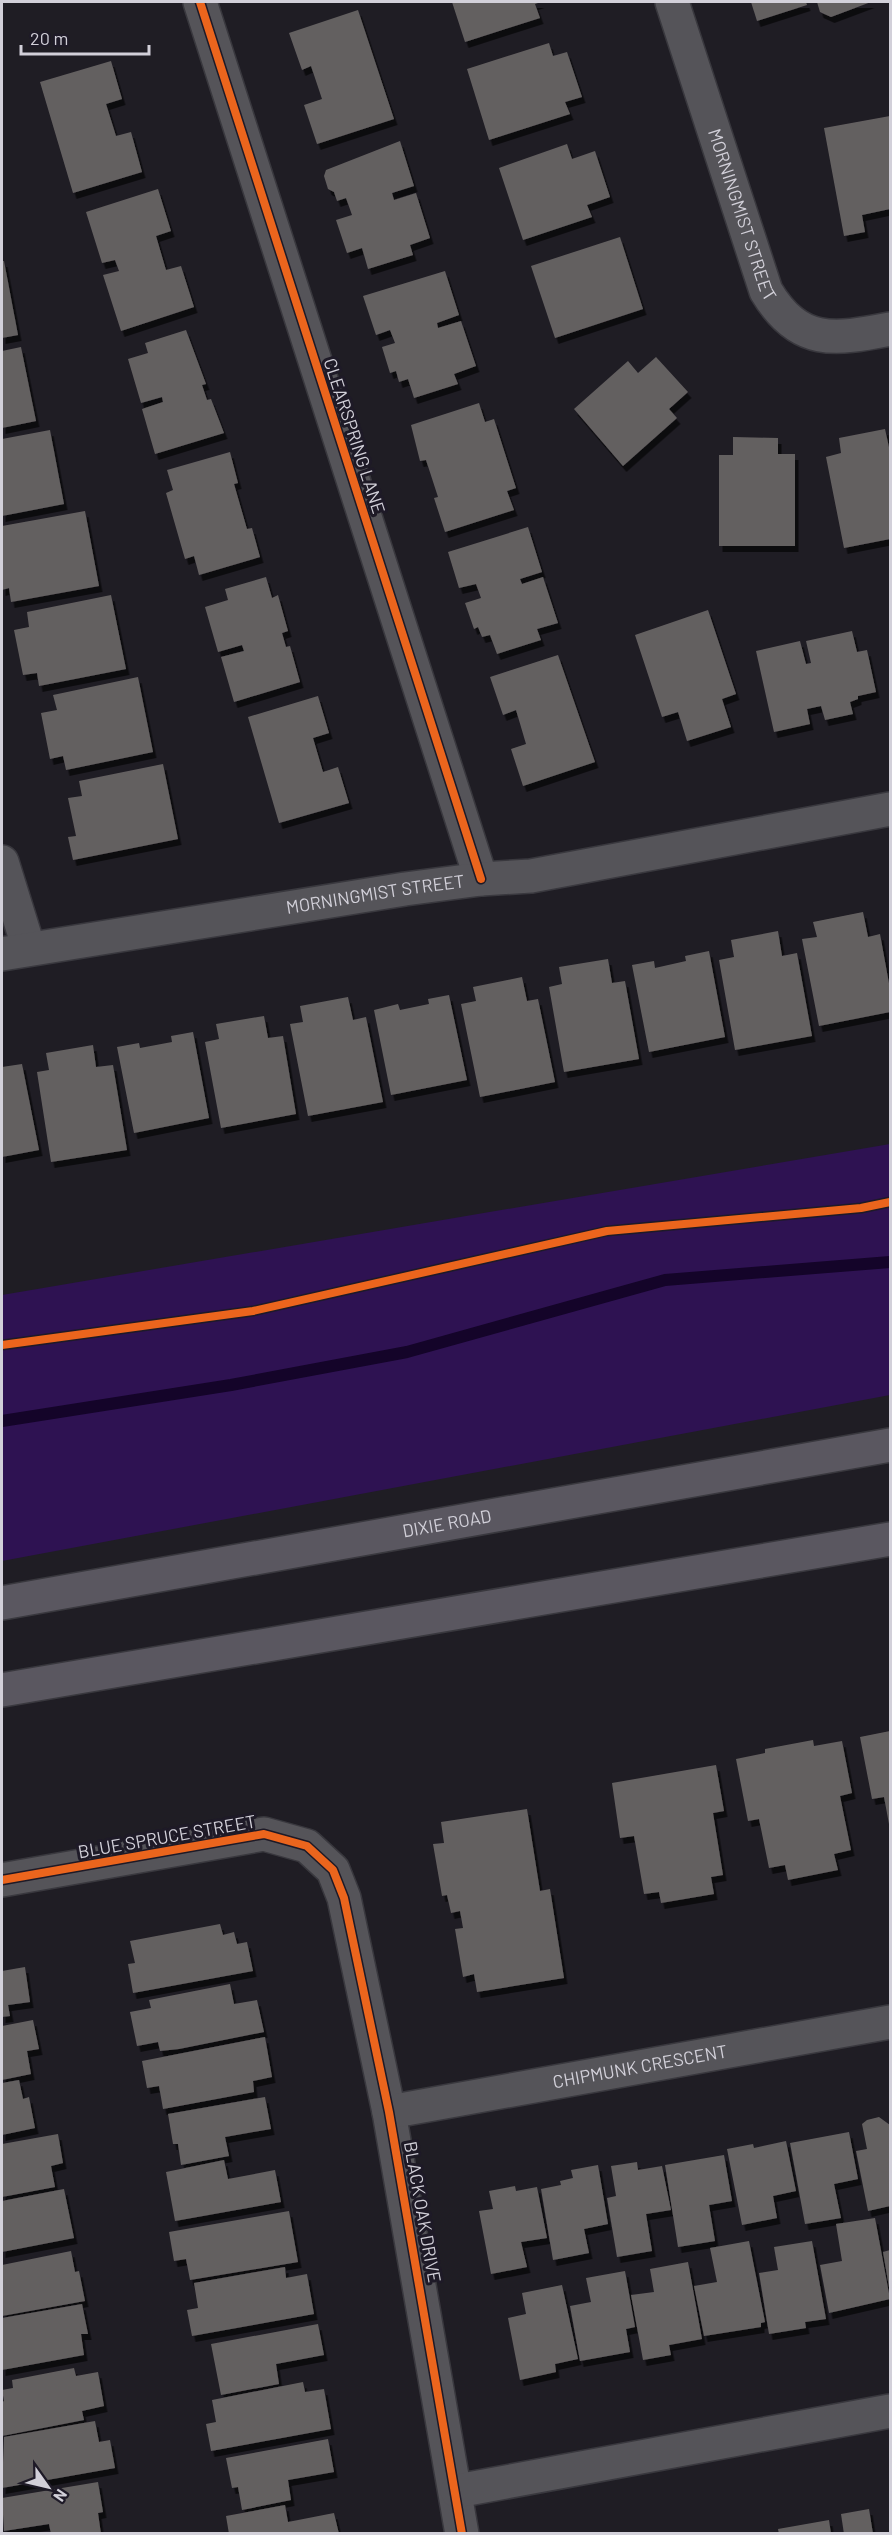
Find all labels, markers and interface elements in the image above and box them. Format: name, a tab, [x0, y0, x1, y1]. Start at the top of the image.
scale bar	[21, 18, 148, 56]
text: 20 m	[30, 27, 68, 49]
street label: MORNINGMIST STREET	[704, 126, 782, 305]
street label: CLEARSPRING LANE	[319, 355, 390, 516]
street label: MORNINGMIST STREET	[284, 869, 466, 918]
street label: DIXIE ROAD	[401, 1504, 493, 1542]
street label: BLUE SPRUCE STREET	[76, 1810, 257, 1862]
street label: CHIPMUNK CRESCENT	[551, 2039, 729, 2092]
street label: BLACK OAK DRIVE	[400, 2139, 446, 2284]
north arrow	[18, 2457, 78, 2517]
text: N	[50, 2486, 72, 2505]

